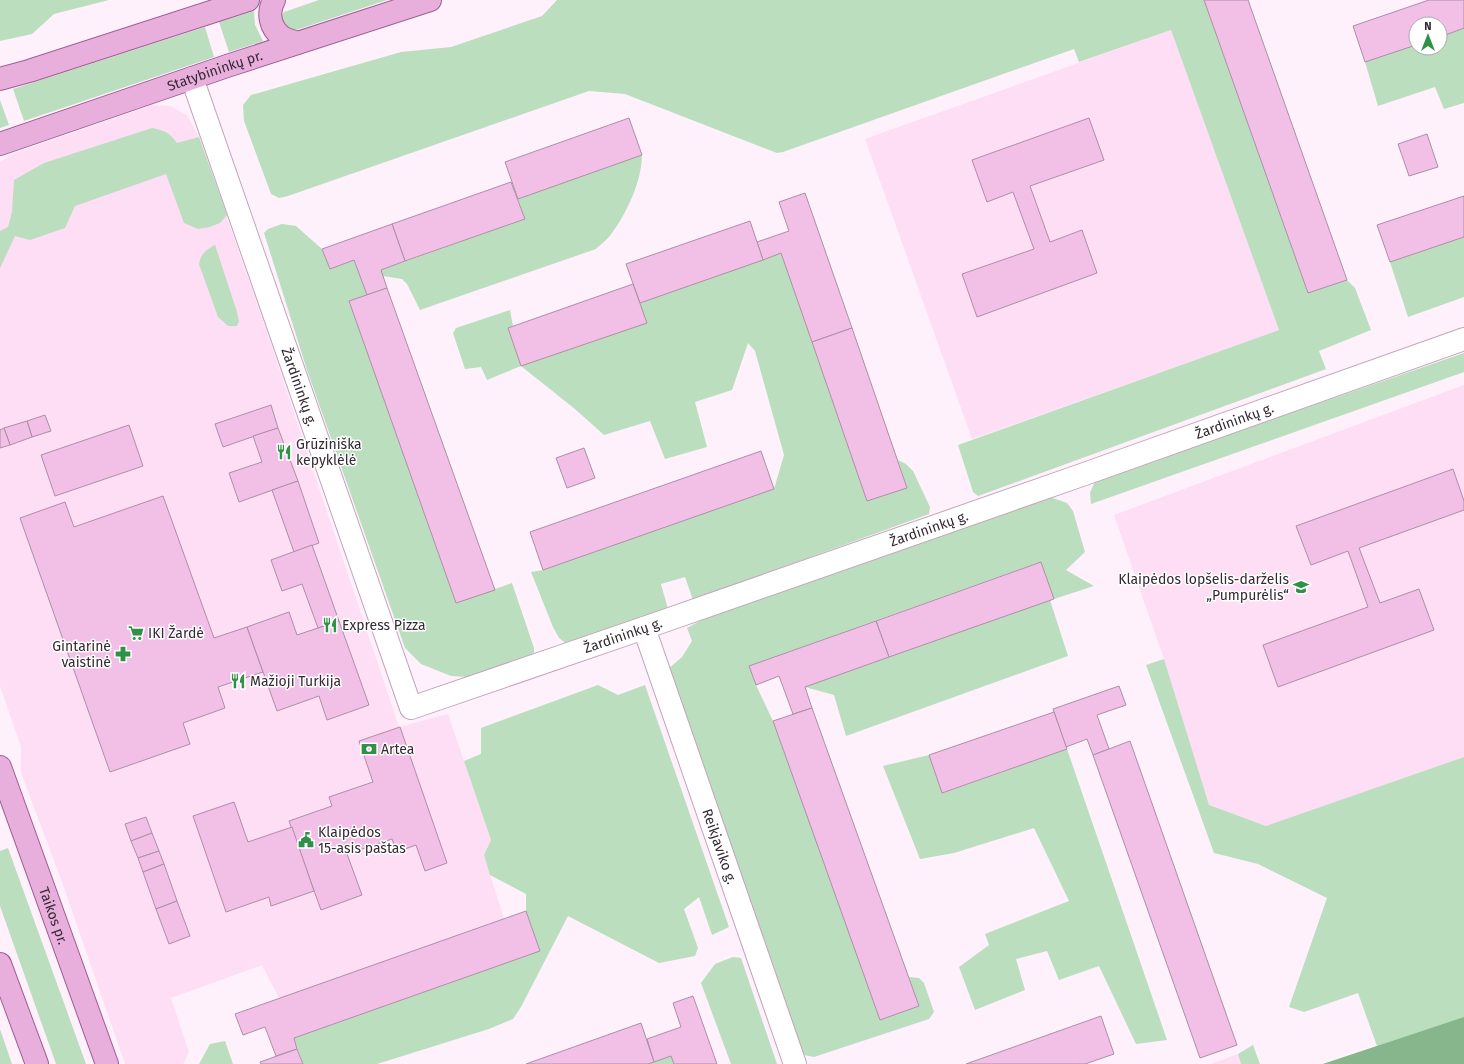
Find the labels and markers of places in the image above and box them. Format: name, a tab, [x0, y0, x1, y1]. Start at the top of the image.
place label: Grūziniška kepyklėlė	[296, 436, 362, 469]
restaurant icon: Grūziniška kepyklėlė	[275, 443, 293, 461]
place label: Klaipėdos lopšelis-darželis „Pumpurėlis“	[1118, 571, 1289, 604]
school or university icon: Klaipėdos lopšelis-darželis „Pumpurėlis“	[1292, 578, 1310, 596]
restaurant icon: Express Pizza	[321, 616, 339, 634]
place label: Express Pizza	[342, 617, 426, 634]
supermarket icon: IKI Žardė	[127, 624, 145, 642]
place label: IKI Žardė	[148, 624, 204, 642]
place label: Gintarinė vaistinė	[52, 638, 111, 671]
pharmacy icon: Gintarinė vaistinė	[114, 645, 132, 663]
restaurant icon: Mažioji Turkija	[229, 672, 247, 690]
place label: Mažioji Turkija	[250, 673, 341, 690]
bank icon: Artea	[360, 740, 378, 758]
place label: Artea	[381, 741, 414, 758]
place label: Klaipėdos 15-asis paštas	[318, 824, 406, 857]
public building icon: Klaipėdos 15-asis paštas	[297, 831, 315, 849]

